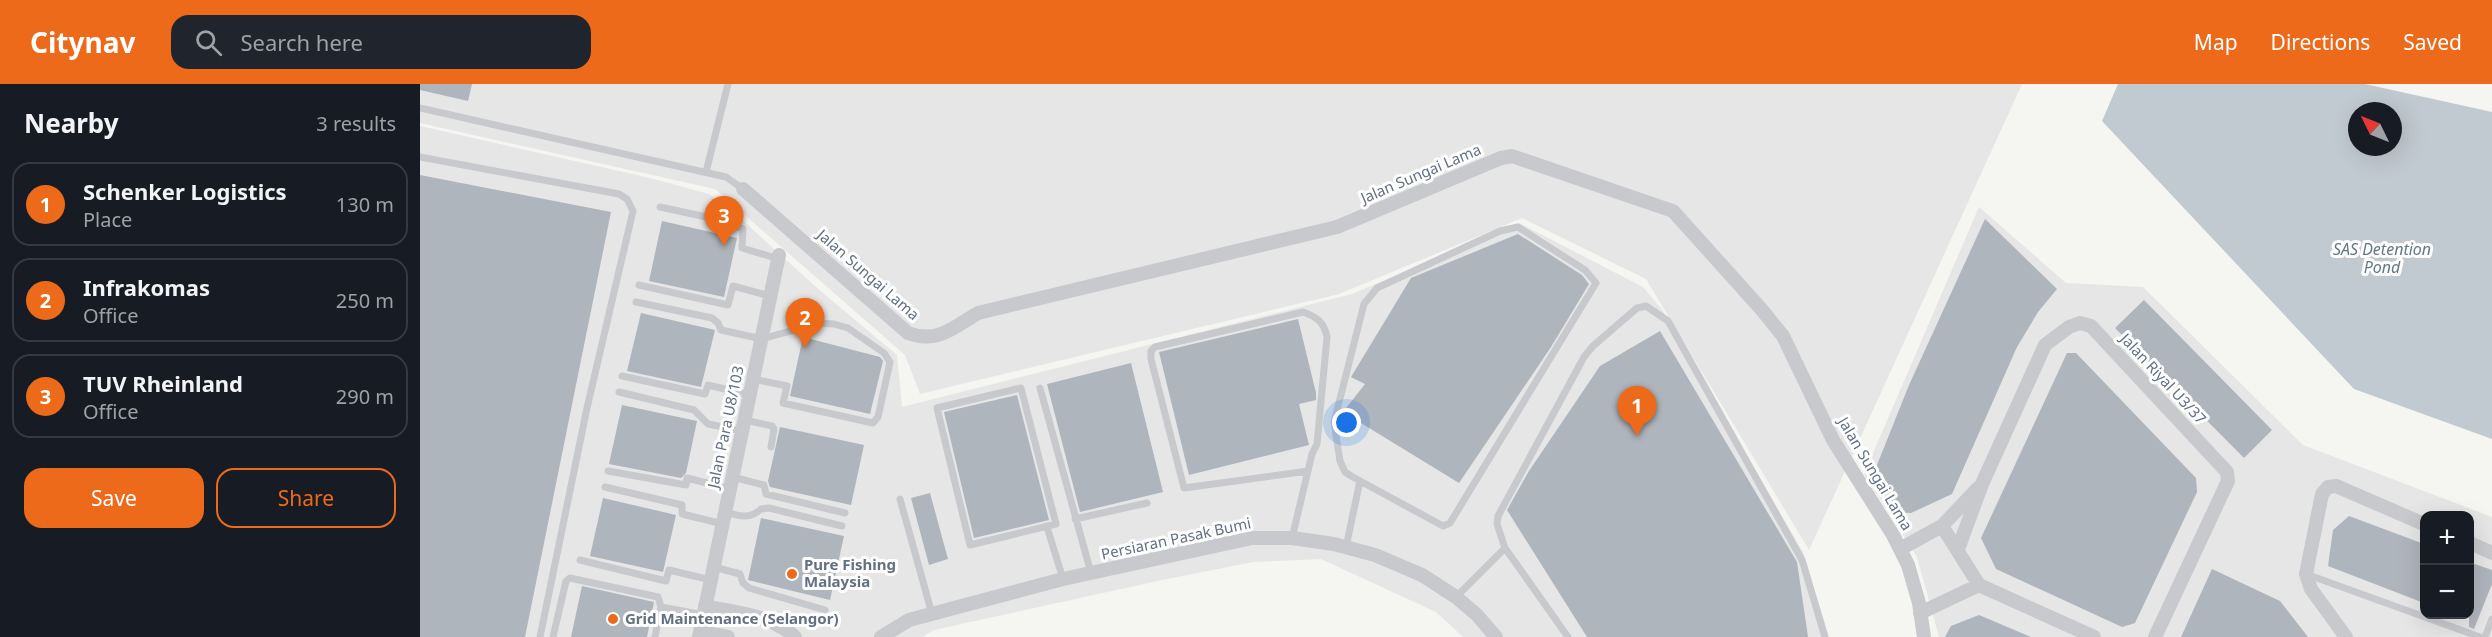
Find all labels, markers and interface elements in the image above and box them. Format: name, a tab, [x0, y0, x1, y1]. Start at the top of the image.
search box	[171, 15, 591, 69]
text: Citynav	[30, 23, 135, 61]
icon: search	[192, 26, 225, 59]
text: Search here	[240, 27, 363, 57]
text: Map	[2194, 28, 2238, 56]
text: Directions	[2271, 28, 2370, 56]
text: Saved	[2403, 28, 2462, 56]
north arrow	[2348, 102, 2402, 156]
text: Nearby	[24, 105, 119, 141]
text: 3 results	[316, 110, 396, 137]
street label: Jalan Sungai Lama	[1356, 139, 1484, 208]
text: Schenker Logistics	[83, 176, 287, 206]
text: 1	[40, 191, 51, 218]
text: 130 m	[336, 191, 394, 218]
pin: 3	[704, 196, 744, 246]
text: Place	[83, 206, 132, 233]
street label: Jalan Sungai Lama	[812, 223, 924, 324]
water label: SAS Detention Pond	[2333, 238, 2431, 278]
text: Infrakomas	[83, 272, 210, 302]
text: 2	[40, 287, 51, 314]
text: 250 m	[336, 287, 394, 314]
pin: 2	[786, 298, 824, 348]
text: Office	[83, 302, 138, 329]
street label: Jalan Riyal U3/37	[2115, 327, 2211, 428]
street label: Jalan Para U8/103	[702, 364, 748, 492]
text: TUV Rheinland	[83, 368, 243, 398]
text: 3	[40, 383, 51, 410]
text: 290 m	[336, 383, 394, 410]
pin: 1	[1618, 386, 1656, 436]
text: Office	[83, 398, 138, 425]
your location	[1332, 408, 1361, 437]
street label: Jalan Sungai Lama	[1833, 411, 1918, 534]
button: Save	[24, 468, 204, 528]
button: Share	[216, 468, 396, 528]
map controls	[2420, 511, 2474, 619]
button: +	[2420, 511, 2474, 565]
street label: Persiaran Pasak Bumi	[1099, 512, 1253, 564]
place label: Pure Fishing Malaysia	[804, 554, 896, 591]
button: −	[2420, 565, 2474, 619]
marker: Pure Fishing Malaysia	[785, 567, 799, 581]
place label: Grid Maintenance (Selangor)	[625, 608, 839, 628]
marker: Grid Maintenance (Selangor)	[606, 612, 620, 626]

